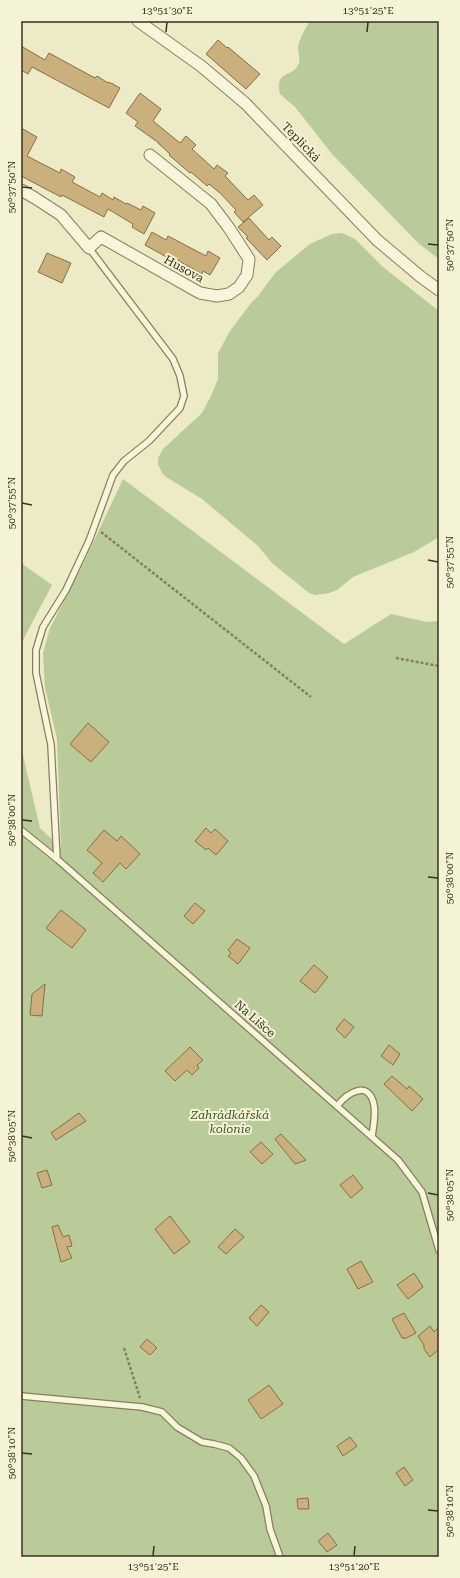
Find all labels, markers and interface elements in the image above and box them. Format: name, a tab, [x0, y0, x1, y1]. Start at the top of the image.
text: 13°51'30"E	[141, 5, 193, 16]
text: 13°51'25"E	[342, 5, 394, 16]
street label: Teplická	[279, 119, 324, 165]
text: 50°37'50"N	[6, 161, 17, 213]
text: 50°37'50"N	[444, 219, 455, 271]
street label: Husova	[162, 252, 207, 286]
text: 50°37'55"N	[6, 477, 17, 529]
text: 50°37'55"N	[444, 536, 455, 588]
text: 50°38'00"N	[6, 794, 17, 846]
text: 50°38'00"N	[444, 852, 455, 904]
street label: Na Lišce	[232, 998, 278, 1041]
park label: Zahrádkářská kolonie	[190, 1108, 269, 1136]
text: 50°38'05"N	[6, 1110, 17, 1162]
text: 50°38'05"N	[444, 1169, 455, 1221]
text: 50°38'10"N	[6, 1427, 17, 1479]
text: 50°38'10"N	[444, 1485, 455, 1537]
text: 13°51'25"E	[127, 1561, 179, 1572]
text: 13°51'20"E	[328, 1561, 380, 1572]

